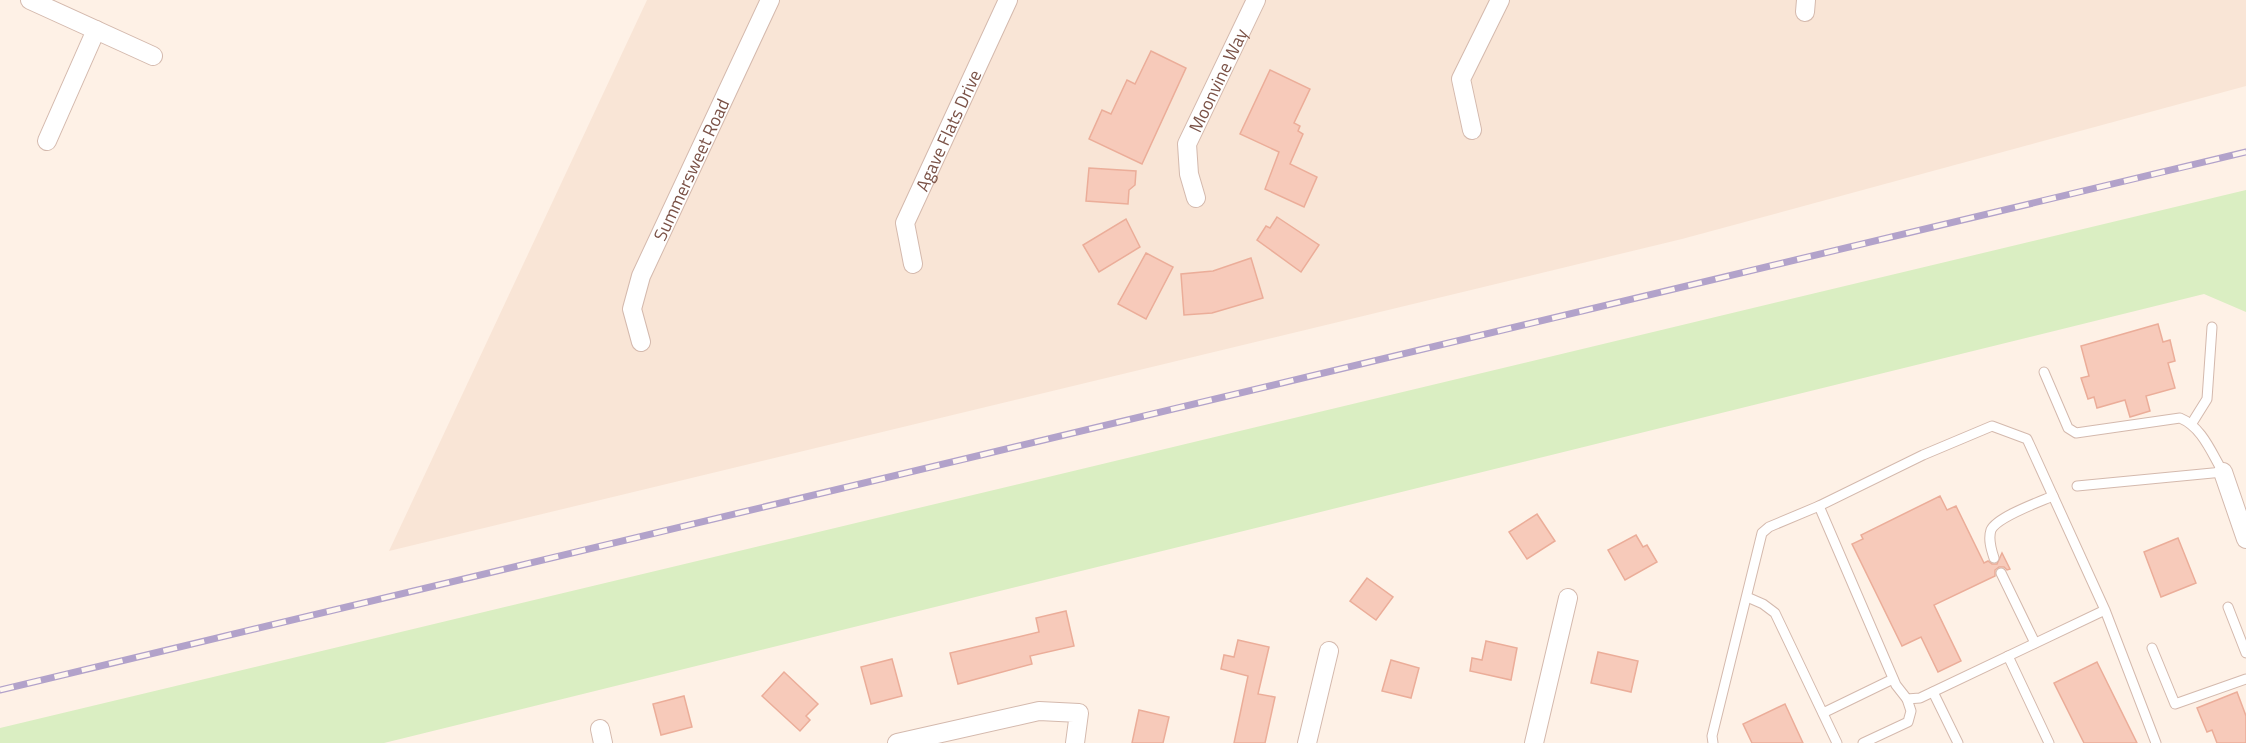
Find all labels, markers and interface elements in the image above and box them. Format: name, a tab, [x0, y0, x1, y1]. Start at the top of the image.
street label: Moonvine Way	[1181, 23, 1254, 137]
street label: Agave Flats Drive	[908, 65, 988, 195]
street label: Summersweet Road	[646, 94, 736, 245]

